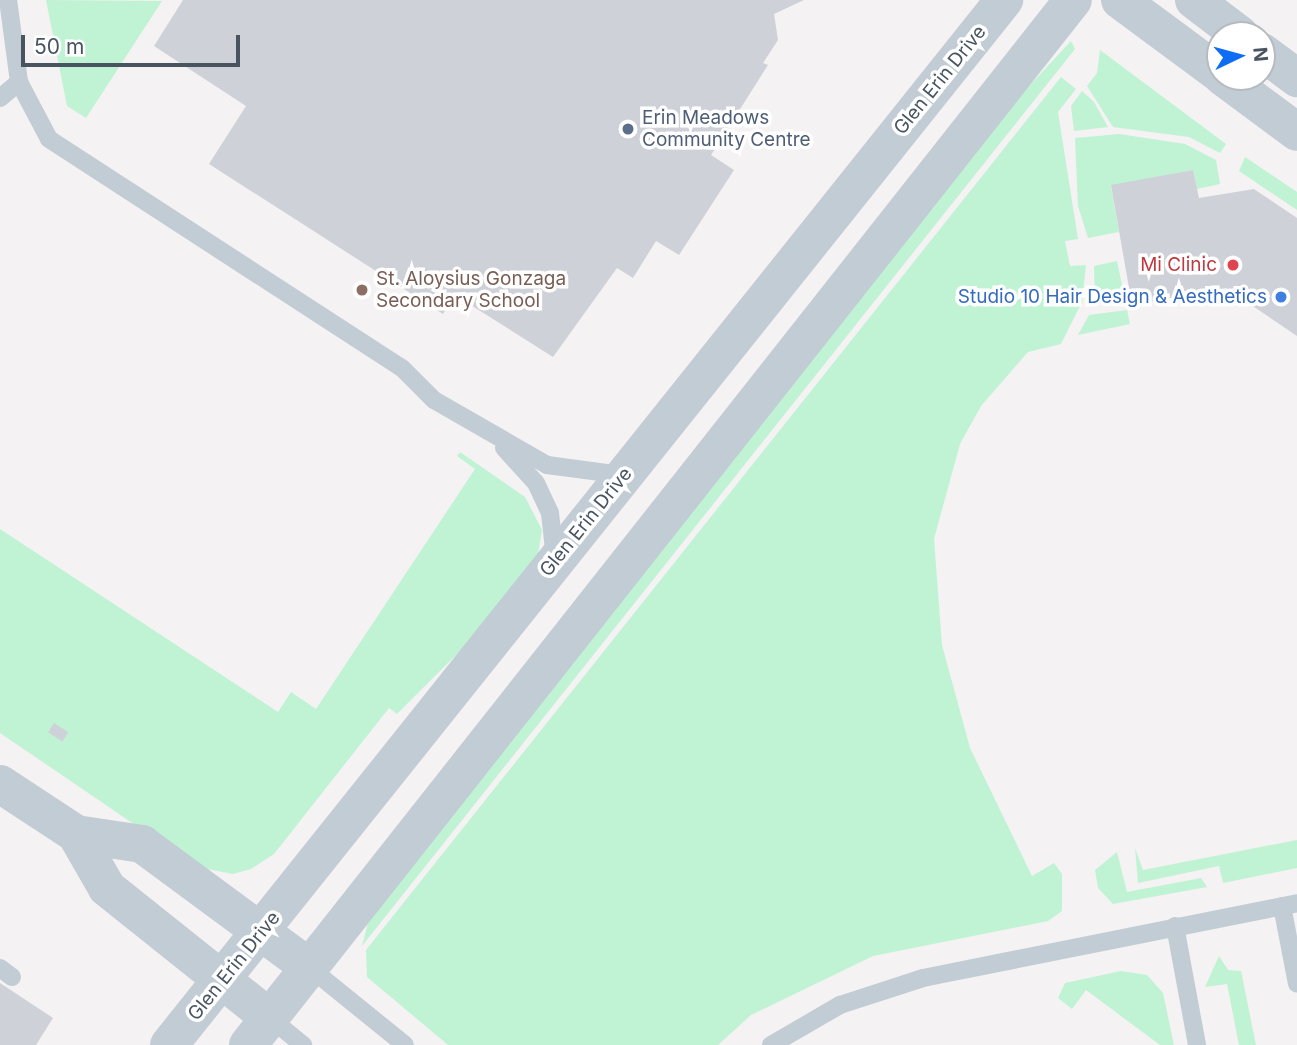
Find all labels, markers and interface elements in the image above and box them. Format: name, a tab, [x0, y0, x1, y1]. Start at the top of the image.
scale bar	[24, 21, 243, 65]
street label: Glen Erin Drive	[889, 21, 991, 139]
north arrow	[1206, 21, 1276, 91]
text: 50 m	[34, 34, 84, 59]
text: N	[1248, 46, 1273, 63]
place label: Erin Meadows Community Centre	[642, 107, 811, 151]
marker: Erin Meadows Community Centre	[620, 121, 636, 137]
place label: Mi Clinic	[1140, 254, 1217, 276]
marker: Mi Clinic	[1223, 255, 1243, 275]
place label: St. Aloysius Gonzaga Secondary School	[376, 268, 566, 312]
marker: St. Aloysius Gonzaga Secondary School	[354, 282, 370, 298]
place label: Studio 10 Hair Design & Aesthetics	[958, 286, 1267, 308]
marker: Studio 10 Hair Design & Aesthetics	[1273, 289, 1289, 305]
street label: Glen Erin Drive	[535, 463, 637, 581]
street label: Glen Erin Drive	[183, 907, 285, 1025]

